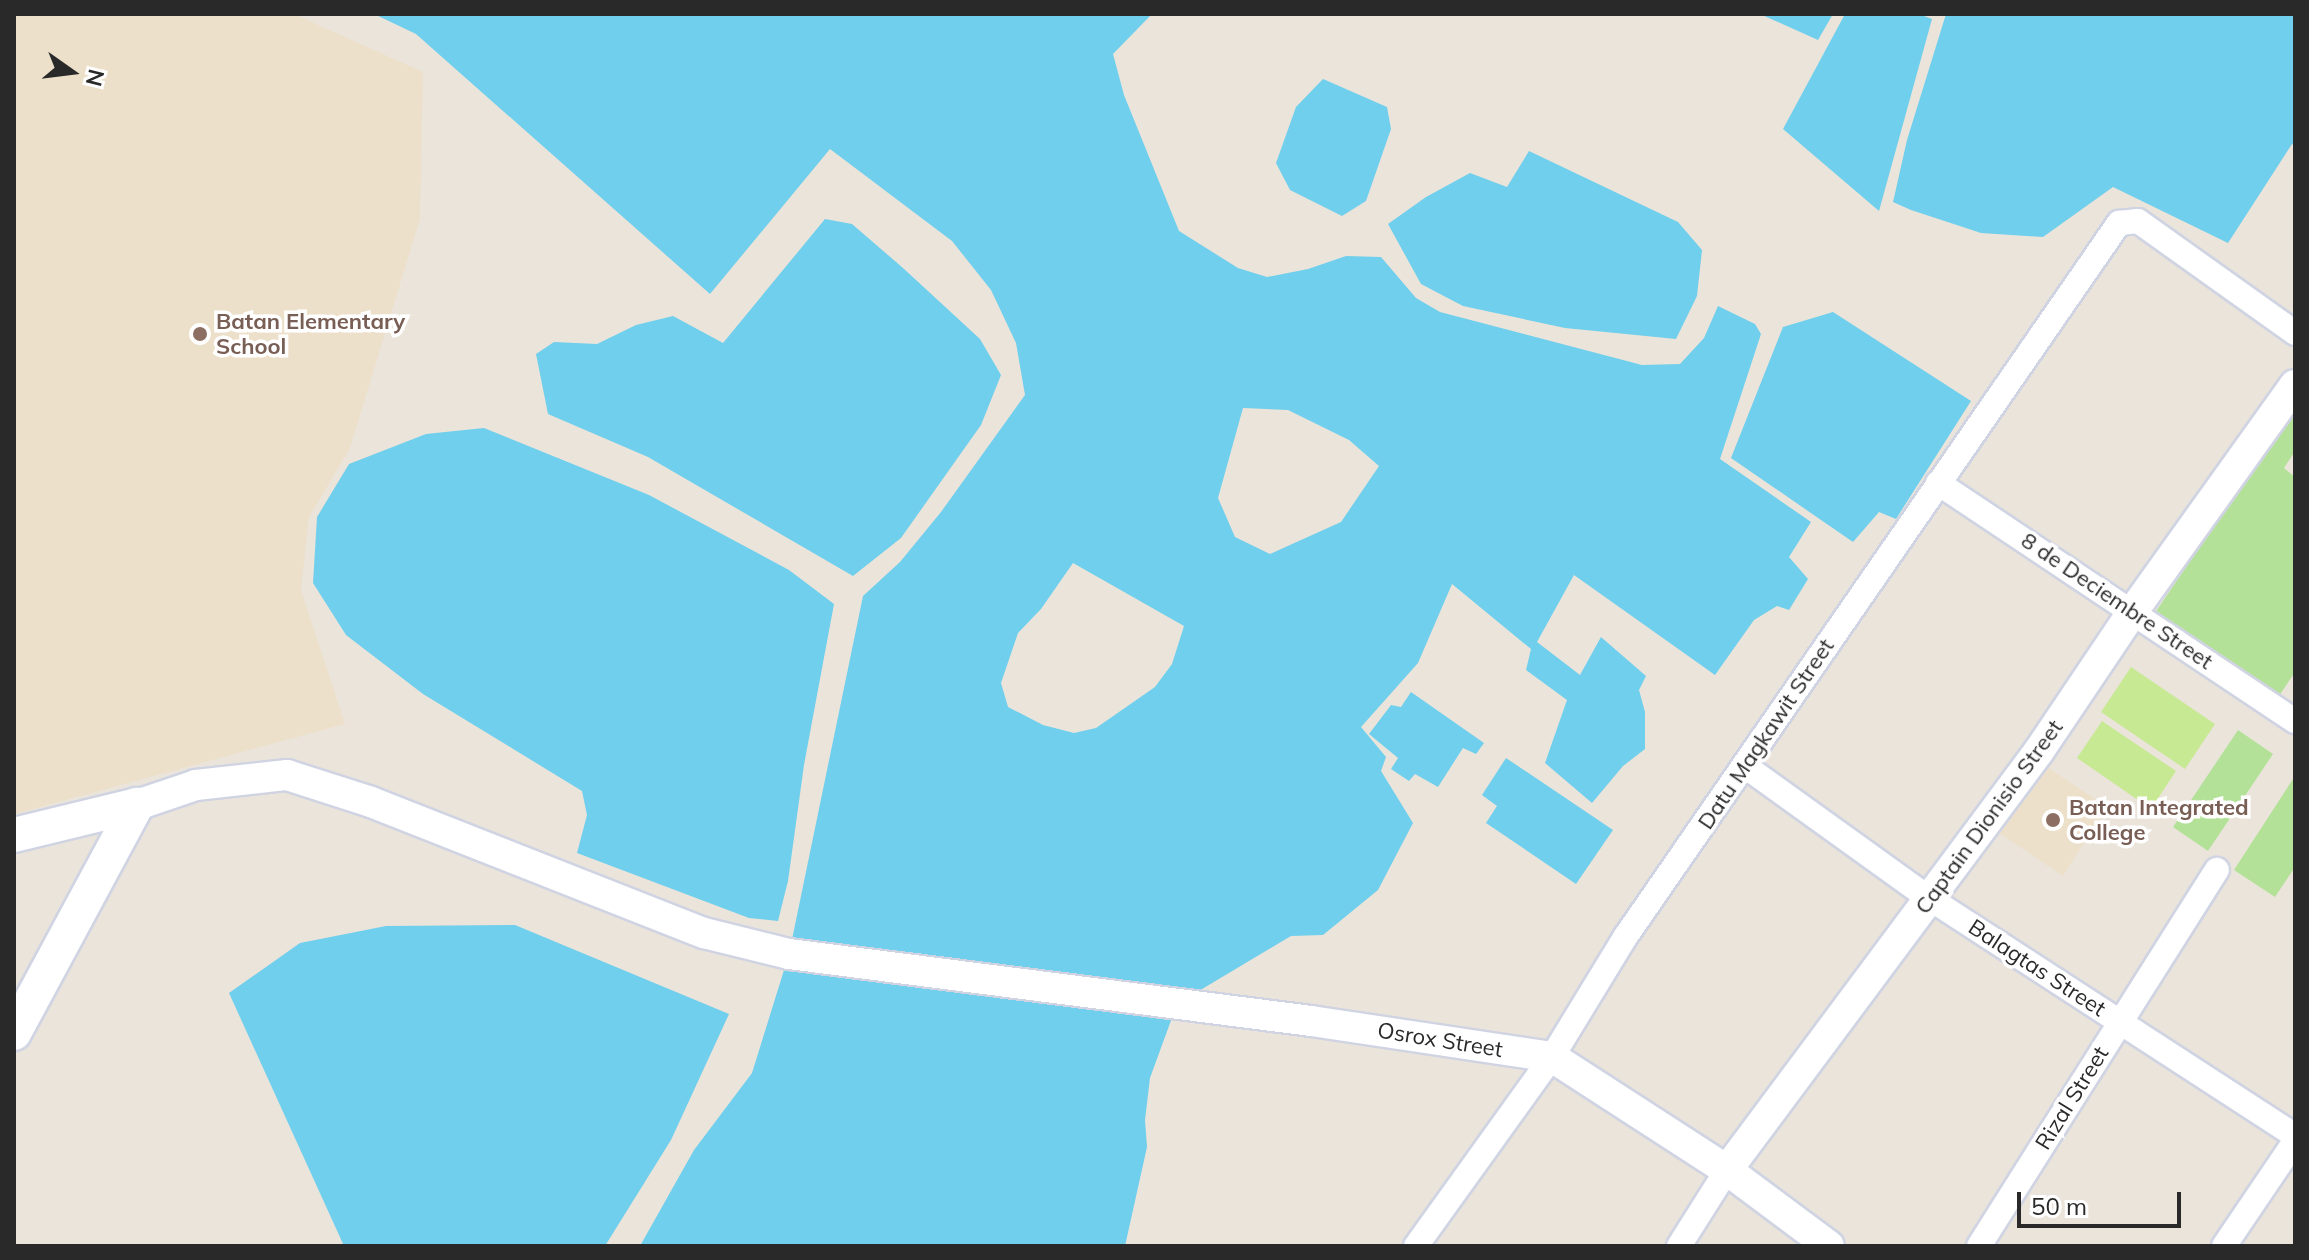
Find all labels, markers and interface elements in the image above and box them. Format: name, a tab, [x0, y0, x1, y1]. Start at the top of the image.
north arrow	[32, 32, 112, 112]
text: N	[80, 66, 111, 89]
place label: Batan Elementary School	[216, 308, 405, 360]
marker: Batan Elementary School	[191, 325, 209, 343]
street label: 8 de Deciembre Street	[2016, 527, 2218, 675]
street label: Datu Magkawit Street	[1692, 634, 1840, 834]
street label: Captain Dionisio Street	[1910, 715, 2068, 919]
place label: Batan Integrated College	[2069, 794, 2249, 846]
marker: Batan Integrated College	[2044, 811, 2062, 829]
street label: Balagtas Street	[1963, 914, 2111, 1022]
street label: Osrox Street	[1376, 1017, 1504, 1063]
street label: Rizal Street	[2030, 1041, 2114, 1155]
scale bar	[2021, 1176, 2185, 1226]
text: 50 m	[2031, 1191, 2087, 1221]

